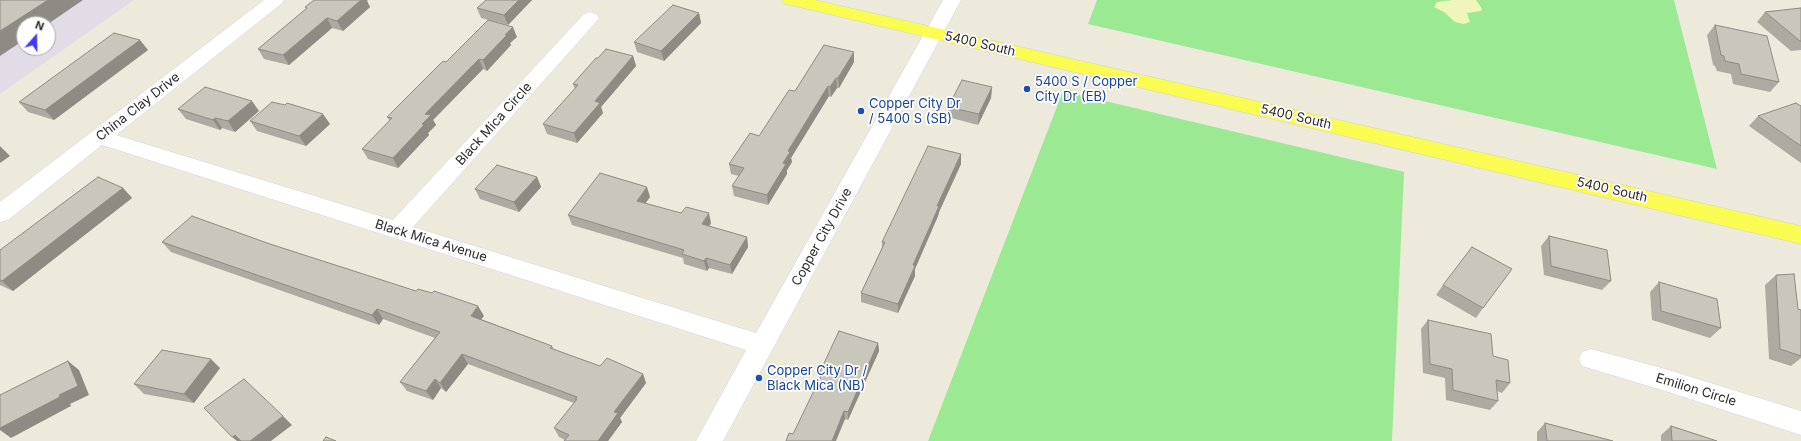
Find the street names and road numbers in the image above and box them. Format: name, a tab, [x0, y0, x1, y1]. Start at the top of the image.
street label: 5400 South	[943, 28, 1017, 60]
street label: China Clay Drive	[93, 69, 183, 145]
street label: Black Mica Circle	[453, 79, 535, 169]
street label: 5400 South	[1259, 101, 1333, 133]
street label: 5400 South	[1575, 174, 1649, 206]
street label: Copper City Drive	[789, 185, 855, 289]
street label: Black Mica Avenue	[373, 217, 489, 265]
street label: Emilion Circle	[1654, 370, 1738, 410]

